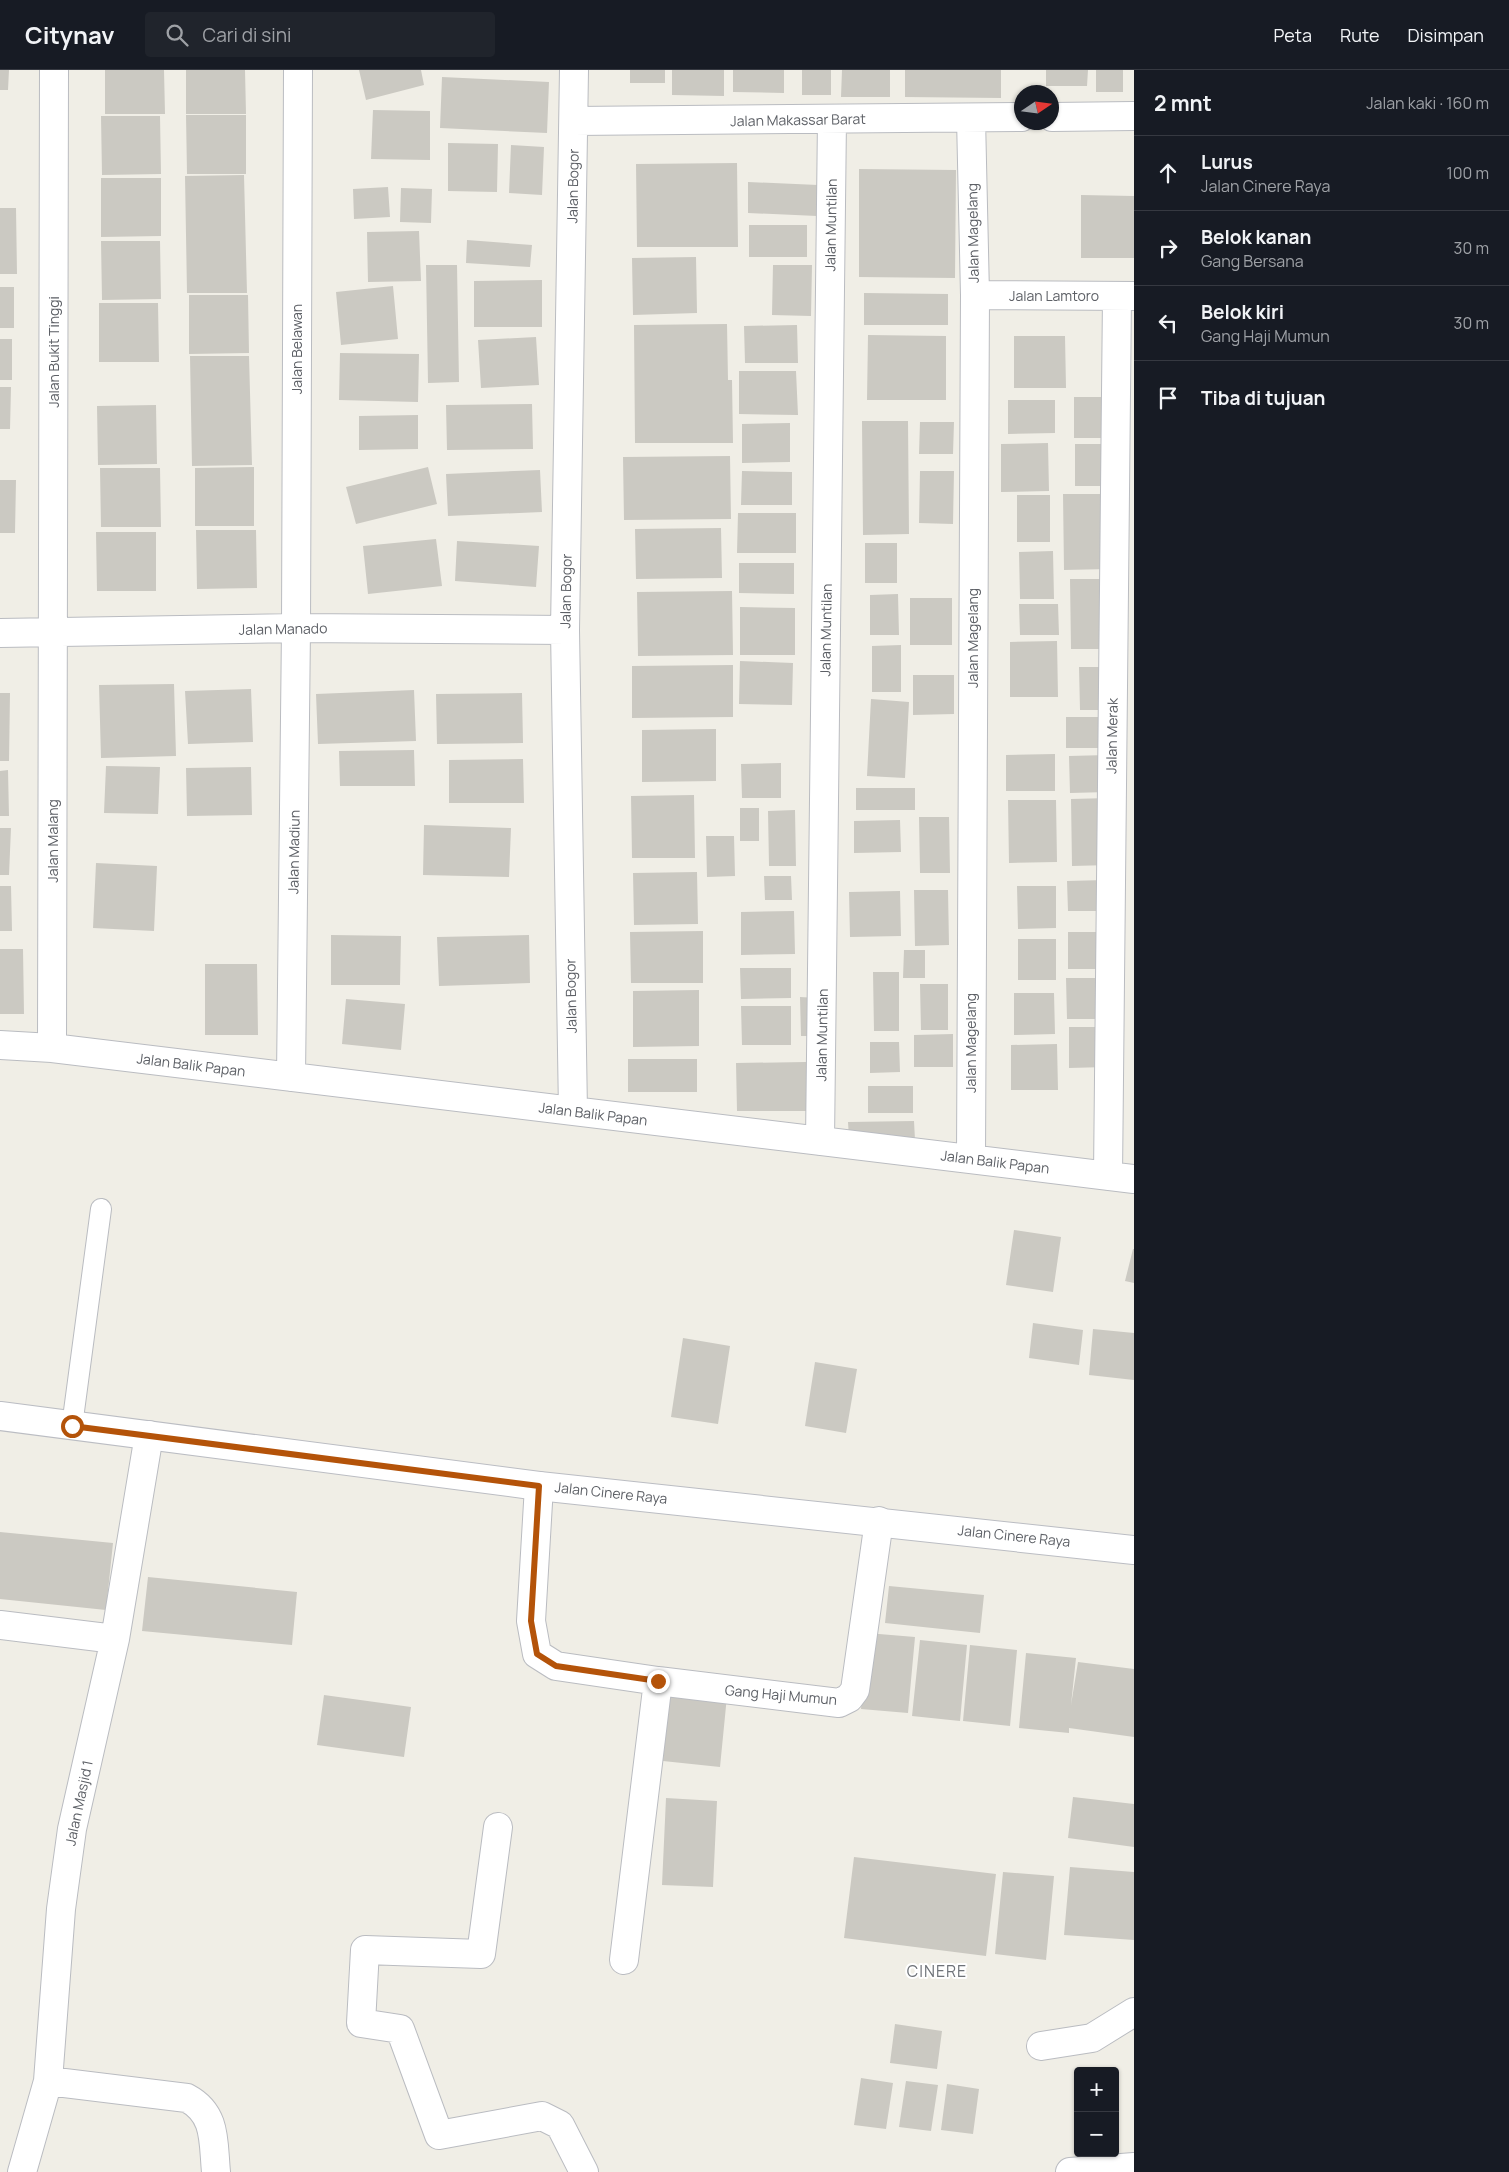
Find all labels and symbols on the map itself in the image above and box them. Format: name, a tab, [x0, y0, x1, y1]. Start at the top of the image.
north arrow	[1014, 85, 1059, 130]
street label: Jalan Makassar Barat	[730, 109, 866, 130]
street label: Jalan Bogor	[562, 148, 583, 224]
street label: Jalan Muntilan	[820, 178, 841, 272]
street label: Jalan Magelang	[962, 183, 983, 283]
street label: Jalan Lamtoro	[1009, 286, 1099, 305]
street label: Jalan Bukit Tinggi	[44, 296, 63, 408]
street label: Jalan Belawan	[287, 304, 306, 394]
street label: Jalan Bogor	[555, 553, 576, 629]
street label: Jalan Muntilan	[815, 583, 836, 677]
street label: Jalan Magelang	[963, 588, 982, 688]
street label: Jalan Manado	[239, 618, 327, 639]
street label: Jalan Merak	[1101, 697, 1122, 774]
street label: Jalan Malang	[43, 799, 62, 883]
street label: Jalan Madiun	[283, 810, 304, 894]
street label: Jalan Bogor	[560, 958, 581, 1034]
street label: Jalan Muntilan	[811, 988, 832, 1082]
street label: Jalan Magelang	[961, 993, 980, 1093]
street label: Jalan Balik Papan	[136, 1048, 246, 1081]
street label: Jalan Balik Papan	[538, 1097, 648, 1130]
street label: Jalan Balik Papan	[940, 1145, 1050, 1178]
route start	[61, 1415, 84, 1438]
street label: Jalan Cinere Raya	[554, 1477, 668, 1508]
street label: Jalan Cinere Raya	[957, 1520, 1071, 1551]
route end	[647, 1670, 670, 1693]
street label: Gang Haji Mumun	[724, 1680, 838, 1709]
street label: Jalan Masjid 1	[60, 1759, 97, 1847]
district label: CINERE	[907, 1960, 967, 1982]

